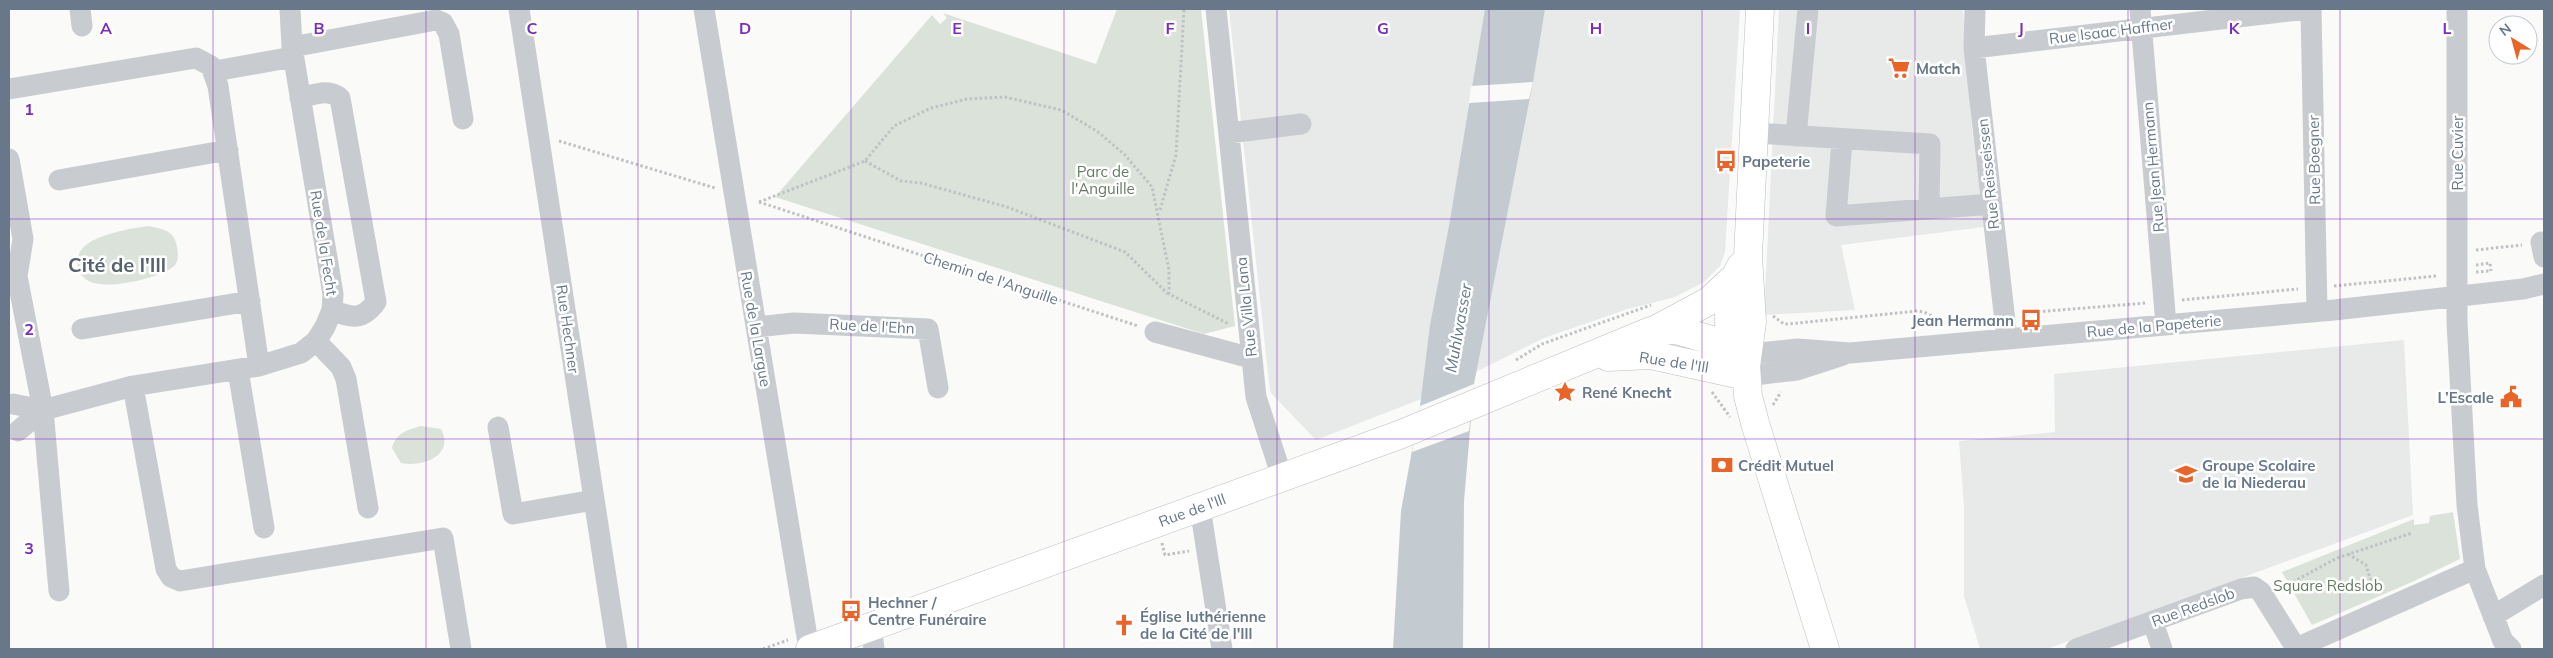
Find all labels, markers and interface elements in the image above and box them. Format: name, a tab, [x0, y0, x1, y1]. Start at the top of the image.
street label: Rue Isaac Haffner	[2048, 14, 2175, 48]
north arrow	[2488, 15, 2538, 65]
text: A	[100, 18, 112, 38]
text: B	[313, 18, 325, 38]
text: C	[527, 18, 538, 38]
text: D	[739, 18, 751, 38]
text: E	[952, 18, 962, 38]
text: F	[1165, 18, 1175, 38]
text: G	[1377, 18, 1389, 38]
text: H	[1590, 18, 1602, 38]
text: I	[1806, 18, 1810, 38]
text: J	[2018, 18, 2024, 38]
text: K	[2229, 18, 2241, 38]
text: L	[2443, 18, 2452, 38]
text: N	[2496, 19, 2515, 40]
supermarket icon: Match	[1886, 55, 1912, 81]
place label: Match	[1916, 59, 1961, 78]
text: 1	[24, 99, 34, 119]
street label: Rue Jean Hermann	[2138, 101, 2168, 233]
street label: Rue Boegner	[2304, 115, 2324, 205]
street label: Rue Cuvier	[2448, 115, 2467, 191]
street label: Rue Reisseissen	[1973, 118, 2003, 230]
bus stop icon: Papeterie	[1713, 148, 1739, 174]
place label: Papeterie	[1742, 152, 1810, 171]
park label: Parc de l'Anguille	[1071, 162, 1135, 198]
street label: Rue de la Fecht	[306, 189, 342, 297]
street label: Chemin de l'Anguille	[921, 247, 1061, 309]
district label: Cité de l'Ill	[68, 252, 166, 277]
street label: Rue Villa Lana	[1231, 256, 1261, 358]
street label: Rue de la Largue	[736, 270, 776, 388]
water label: Muhlwasser	[1440, 281, 1476, 374]
street label: Rue Hechner	[552, 283, 584, 375]
bus stop icon: Jean Hermann	[2018, 307, 2044, 333]
place label: Jean Hermann	[1911, 311, 2014, 330]
street label: Rue de la Papeterie	[2086, 311, 2222, 341]
street label: Rue de l'Ehn	[829, 314, 915, 338]
text: 2	[24, 319, 34, 339]
street label: Rue de l'Ill	[1638, 347, 1710, 377]
place icon: René Knecht	[1552, 379, 1578, 405]
place label: René Knecht	[1582, 383, 1672, 402]
public building icon: L’Escale	[2498, 384, 2524, 410]
place label: L’Escale	[2438, 388, 2494, 407]
bank icon: Crédit Mutuel	[1709, 452, 1735, 478]
place label: Crédit Mutuel	[1738, 456, 1834, 475]
place label: Groupe Scolaire de la Niederau	[2202, 456, 2315, 492]
school or university icon: Groupe Scolaire de la Niederau	[2173, 461, 2199, 487]
street label: Rue de l'Ill	[1156, 489, 1228, 531]
text: 3	[24, 538, 34, 558]
park label: Square Redslob	[2273, 576, 2383, 595]
street label: Rue Redslob	[2149, 583, 2237, 631]
place label: Hechner / Centre Funéraire	[868, 593, 986, 629]
bus stop icon: Hechner / Centre Funéraire	[838, 598, 864, 624]
place label: Église luthérienne de la Cité de l'Ill	[1140, 607, 1266, 643]
church icon: Église luthérienne de la Cité de l'Ill	[1111, 612, 1137, 638]

